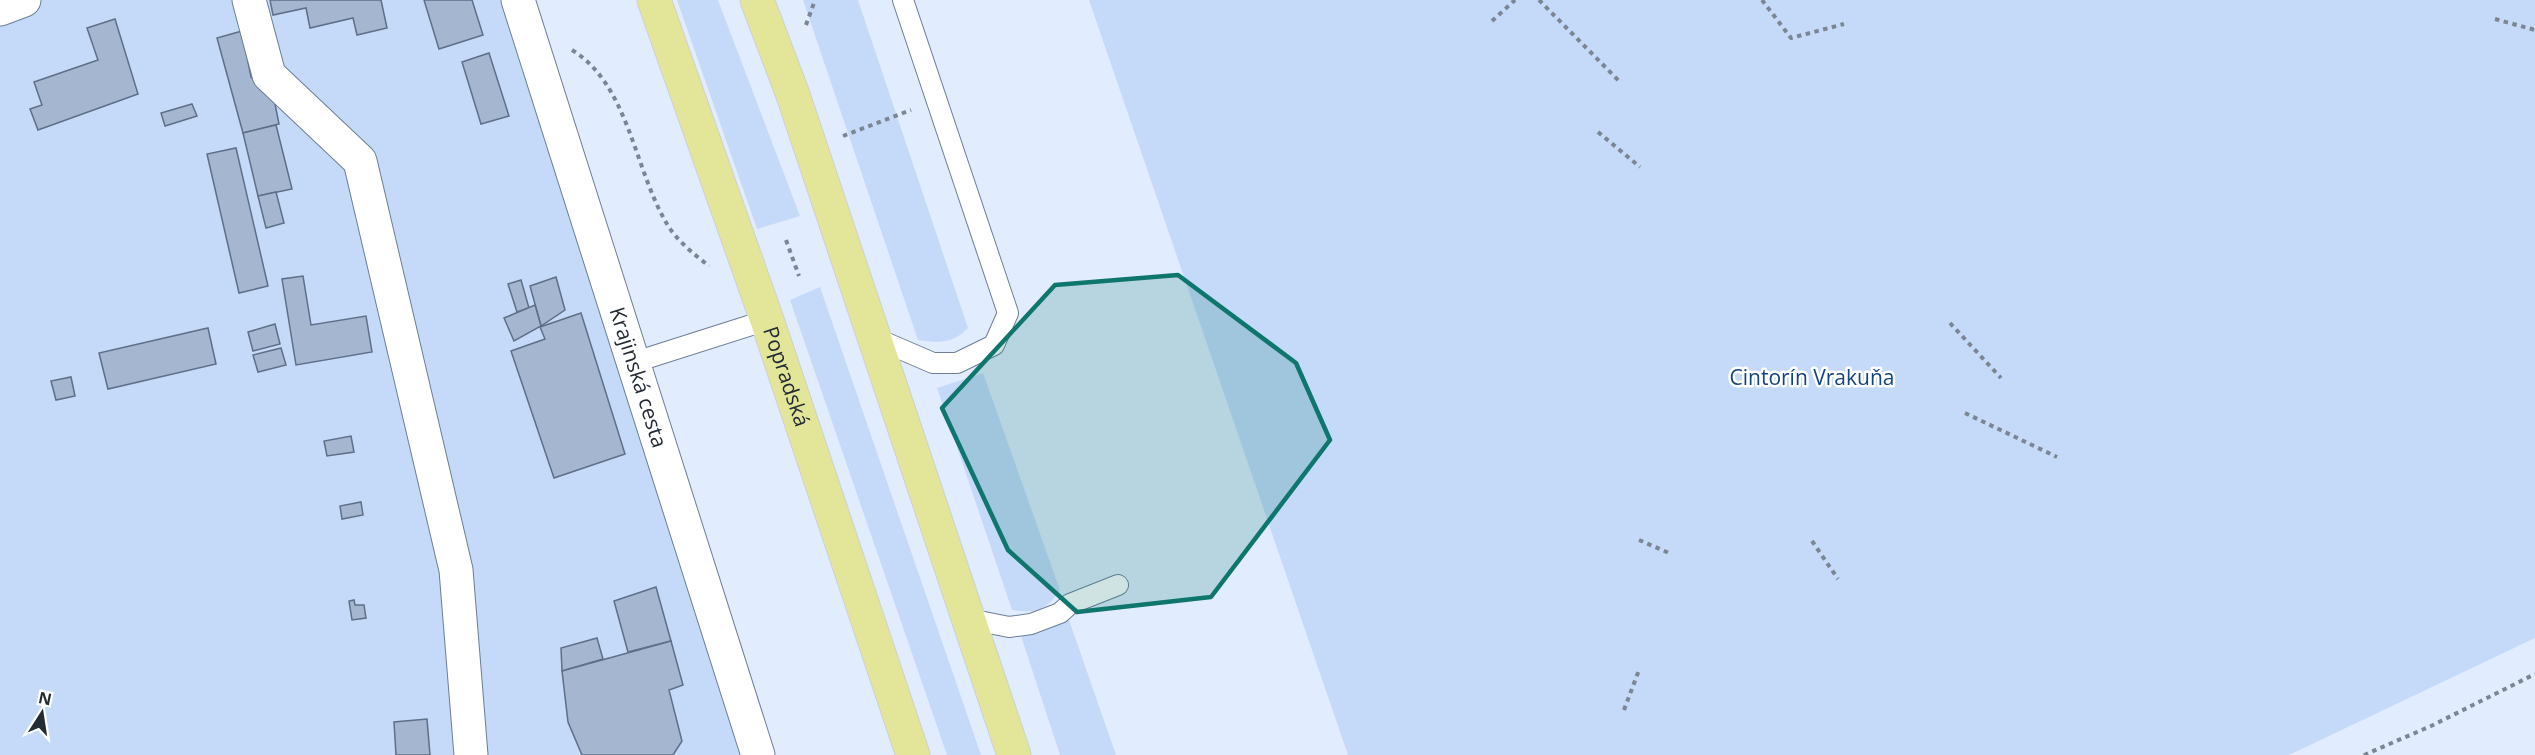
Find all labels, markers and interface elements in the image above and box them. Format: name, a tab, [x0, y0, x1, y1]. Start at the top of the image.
street label: Krajinská cesta	[603, 303, 674, 451]
street label: Popradská	[757, 322, 817, 430]
park label: Cintorín Vrakuňa	[1730, 363, 1894, 391]
north arrow	[12, 683, 72, 743]
text: N	[36, 686, 54, 710]

